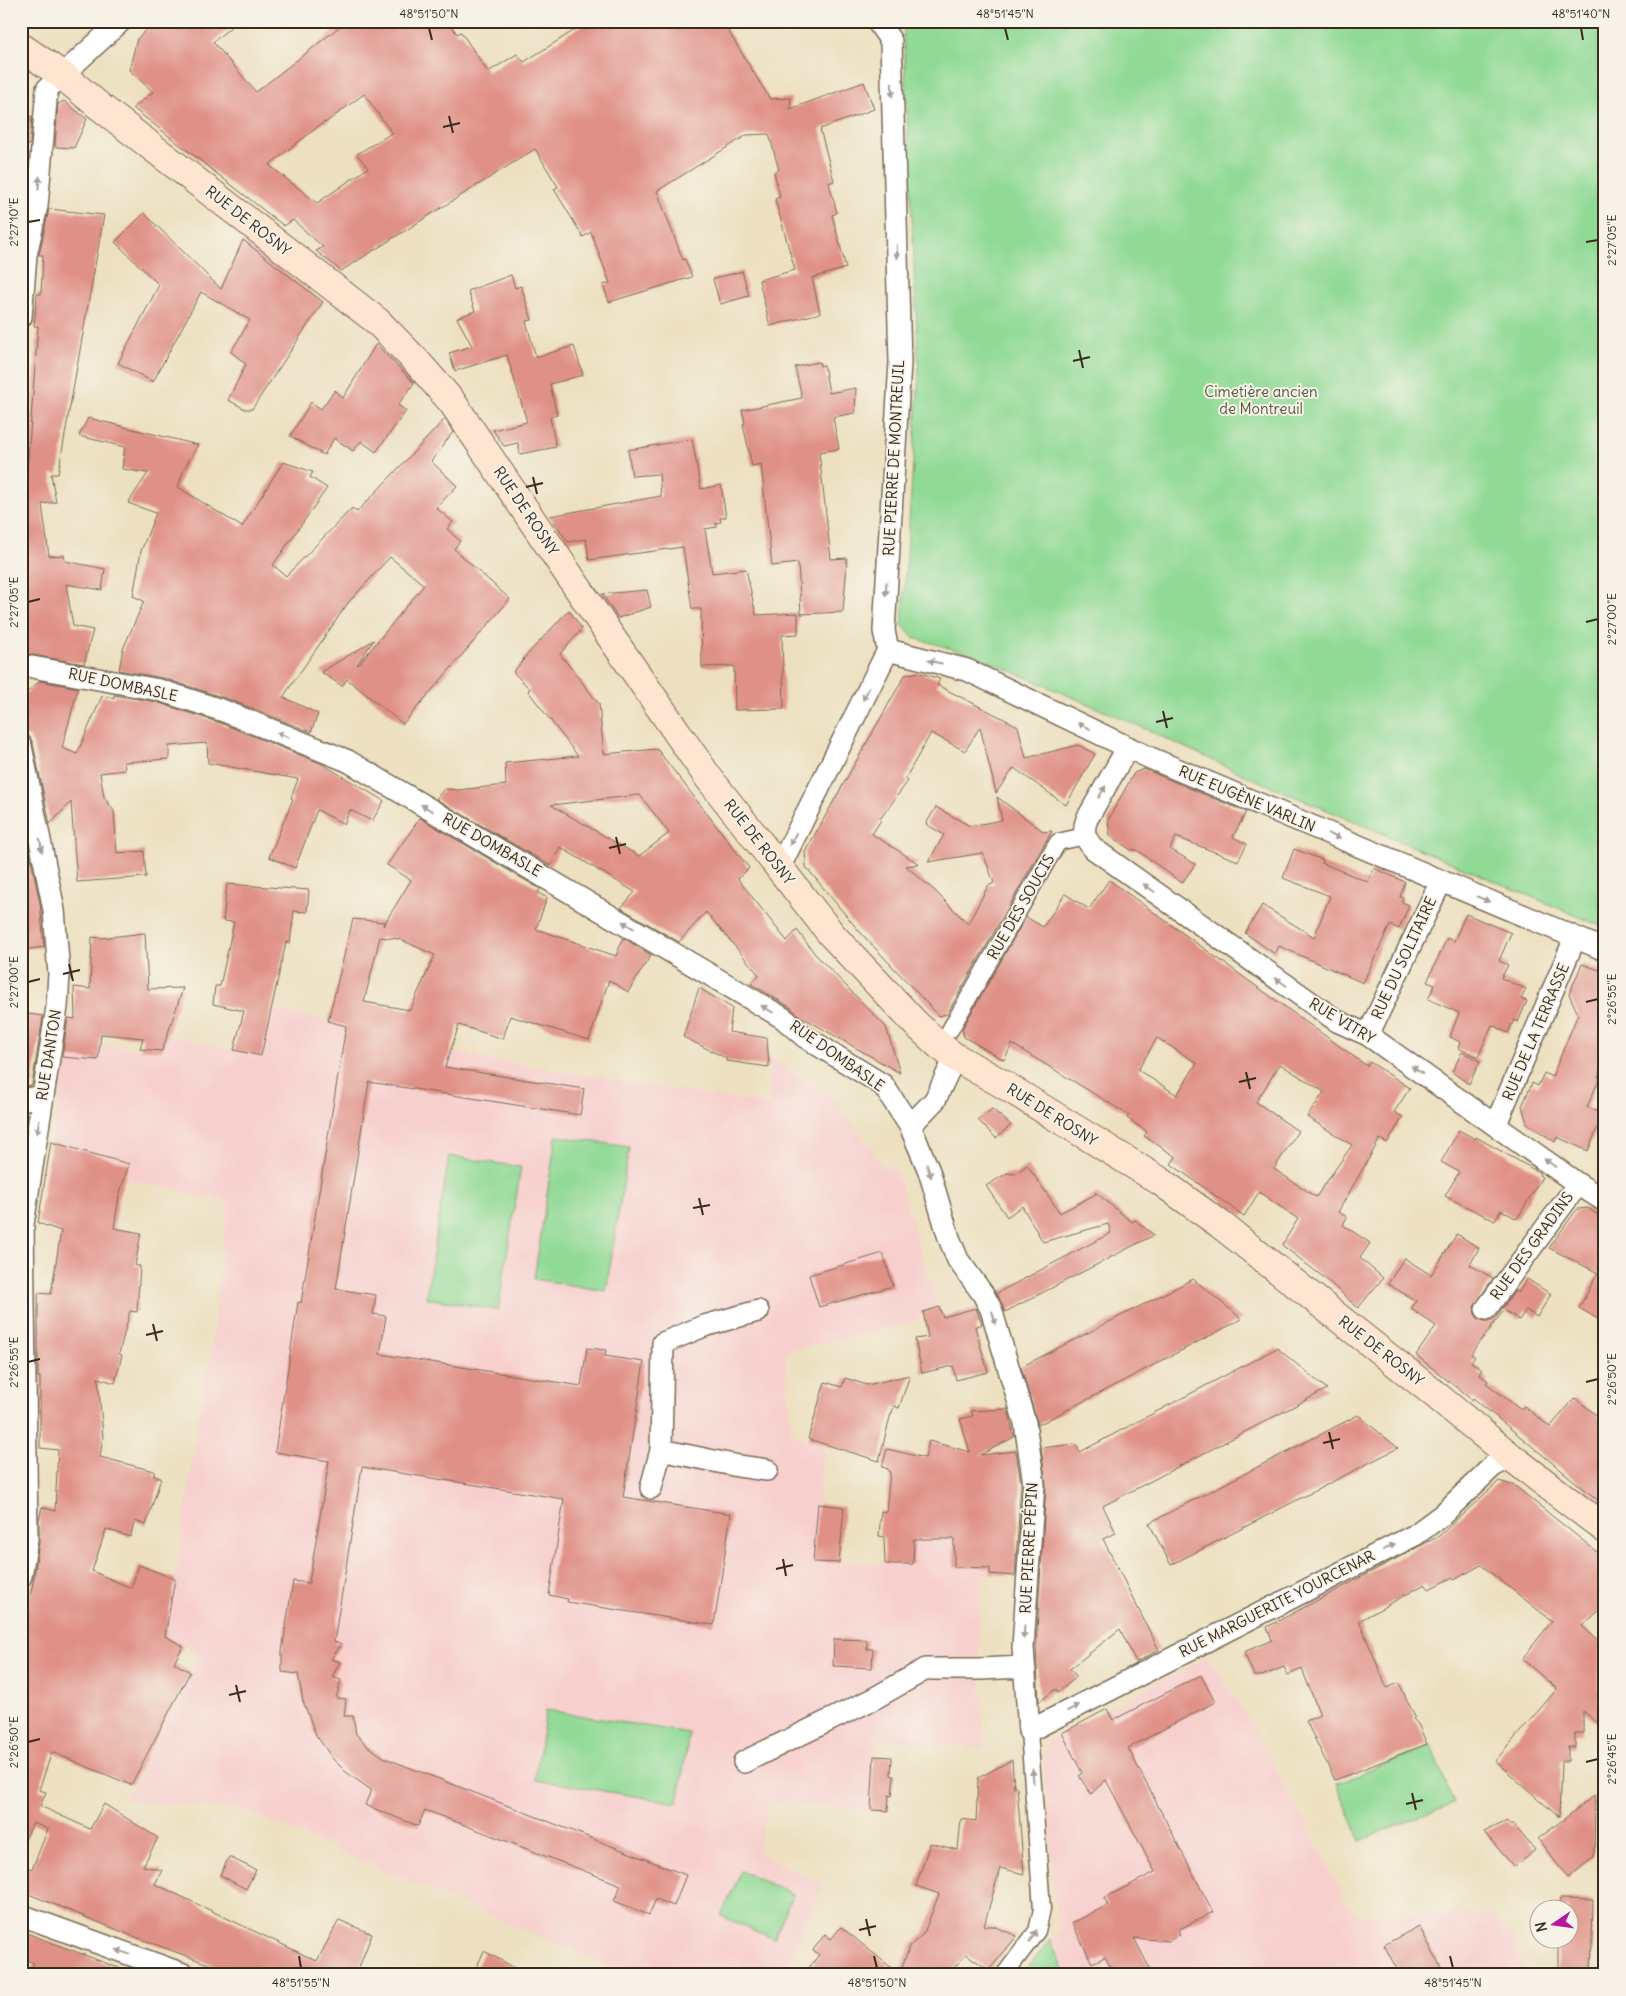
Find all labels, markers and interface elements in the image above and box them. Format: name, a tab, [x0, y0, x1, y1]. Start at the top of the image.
text: 48°51'50"N	[400, 6, 459, 21]
text: 48°51'45"N	[976, 6, 1034, 21]
text: 48°51'40"N	[1552, 6, 1610, 21]
one-way arrow	[888, 82, 896, 98]
one-way arrow	[35, 174, 43, 190]
street label: RUE DE ROSNY	[202, 181, 295, 260]
text: 2°27'10"E	[6, 197, 21, 247]
text: 2°27'05"E	[1604, 214, 1619, 266]
one-way arrow	[893, 244, 901, 260]
street label: RUE PIERRE DE MONTREUIL	[879, 359, 908, 556]
park label: Cimetière ancien de Montreuil	[1204, 382, 1318, 418]
street label: RUE DE ROSNY	[490, 463, 564, 559]
text: 2°27'05"E	[6, 576, 21, 628]
one-way arrow	[882, 581, 890, 597]
text: 2°27'00"E	[1604, 593, 1619, 645]
one-way arrow	[928, 658, 943, 666]
street label: RUE DOMBASLE	[67, 664, 180, 705]
one-way arrow	[862, 687, 870, 701]
one-way arrow	[1077, 722, 1091, 730]
one-way arrow	[275, 731, 290, 738]
street label: RUE EUGÈNE VARLIN	[1176, 761, 1318, 836]
one-way arrow	[1098, 786, 1107, 799]
street label: RUE DE ROSNY	[720, 795, 799, 889]
one-way arrow	[421, 803, 434, 812]
street label: RUE DOMBASLE	[439, 808, 545, 881]
one-way arrow	[789, 832, 797, 846]
one-way arrow	[1327, 832, 1341, 840]
one-way arrow	[37, 838, 45, 853]
street label: RUE DES SOUCIS	[983, 851, 1058, 963]
one-way arrow	[1143, 882, 1156, 893]
street label: RUE DU SOLITAIRE	[1367, 893, 1440, 1022]
one-way arrow	[1476, 895, 1490, 903]
one-way arrow	[621, 921, 634, 930]
text: 2°27'00"E	[6, 956, 21, 1008]
street label: RUE DE LA TERRASSE	[1498, 960, 1573, 1103]
text: 2°26'55"E	[1604, 973, 1619, 1025]
one-way arrow	[1274, 977, 1288, 987]
street label: RUE VITRY	[1306, 993, 1379, 1048]
one-way arrow	[761, 1004, 774, 1013]
street label: RUE DANTON	[32, 1008, 65, 1102]
street label: RUE DOMBASLE	[786, 1016, 888, 1095]
one-way arrow	[1410, 1065, 1424, 1075]
street label: RUE DE ROSNY	[1003, 1079, 1102, 1150]
one-way arrow	[34, 1120, 42, 1136]
one-way arrow	[1544, 1158, 1557, 1169]
one-way arrow	[925, 1164, 933, 1179]
street label: RUE DES GRADINS	[1486, 1188, 1577, 1303]
one-way arrow	[990, 1310, 998, 1325]
street label: RUE DE ROSNY	[1335, 1311, 1428, 1390]
text: 2°26'55"E	[6, 1336, 21, 1388]
text: 2°26'50"E	[1604, 1353, 1619, 1405]
street label: RUE PIERRE PÉPIN	[1016, 1482, 1041, 1614]
one-way arrow	[1382, 1543, 1396, 1551]
street label: RUE MARGUERITE YOURCENAR	[1176, 1546, 1378, 1661]
one-way arrow	[1020, 1625, 1028, 1641]
one-way arrow	[1066, 1704, 1080, 1712]
text: 2°26'50"E	[6, 1716, 21, 1768]
text: 2°26'45"E	[1604, 1733, 1619, 1785]
one-way arrow	[1029, 1767, 1037, 1783]
north arrow	[1528, 1898, 1578, 1948]
text: N	[1531, 1920, 1551, 1934]
one-way arrow	[1029, 1929, 1038, 1942]
one-way arrow	[116, 1948, 131, 1955]
text: 48°51'55"N	[272, 1975, 330, 1990]
text: 48°51'50"N	[848, 1975, 907, 1990]
text: 48°51'45"N	[1424, 1975, 1482, 1990]

